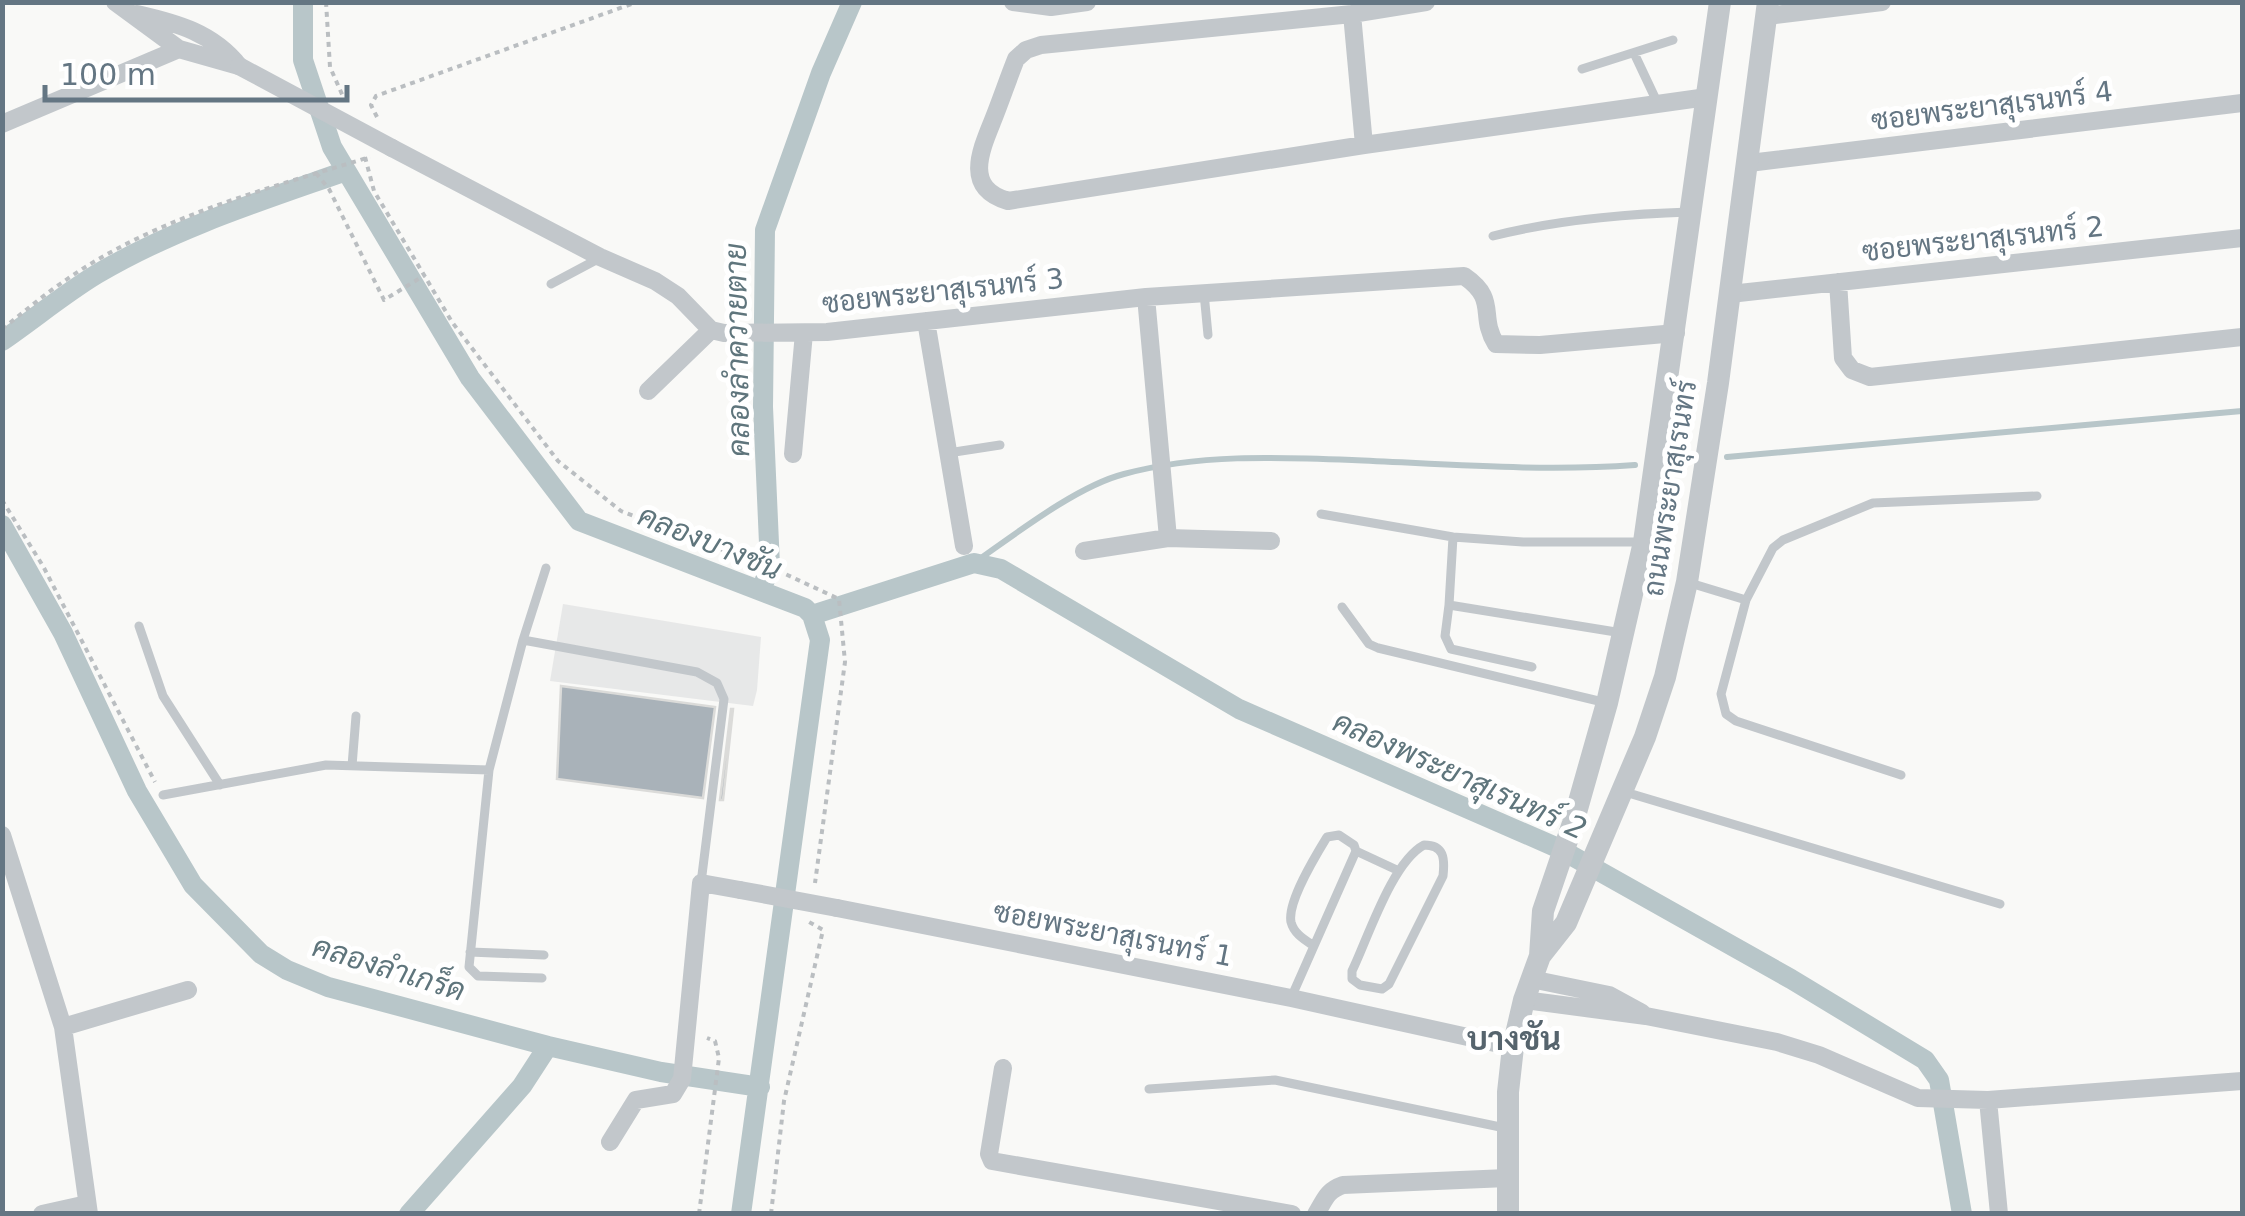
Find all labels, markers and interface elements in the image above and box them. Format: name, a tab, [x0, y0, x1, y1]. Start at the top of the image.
scale bar	[45, 40, 348, 102]
text: 100 m	[60, 57, 156, 92]
street label: ซอยพระยาสุเรนทร์ 4	[1869, 72, 2115, 140]
street label: ซอยพระยาสุเรนทร์ 2	[1860, 207, 2106, 271]
water label: คลองลำควายตาย	[718, 243, 756, 457]
street label: ซอยพระยาสุเรนทร์ 3	[820, 259, 1066, 323]
street label: ถนนพระยาสุเรนทร์	[1634, 377, 1706, 599]
water label: คลองบางชัน	[633, 496, 787, 587]
water label: คลองพระยาสุเรนทร์ 2	[1326, 702, 1593, 850]
street label: ซอยพระยาสุเรนทร์ 1	[990, 892, 1236, 976]
water label: คลองลำเกร็ด	[309, 924, 471, 1008]
district label: บางชัน	[1467, 1020, 1561, 1058]

